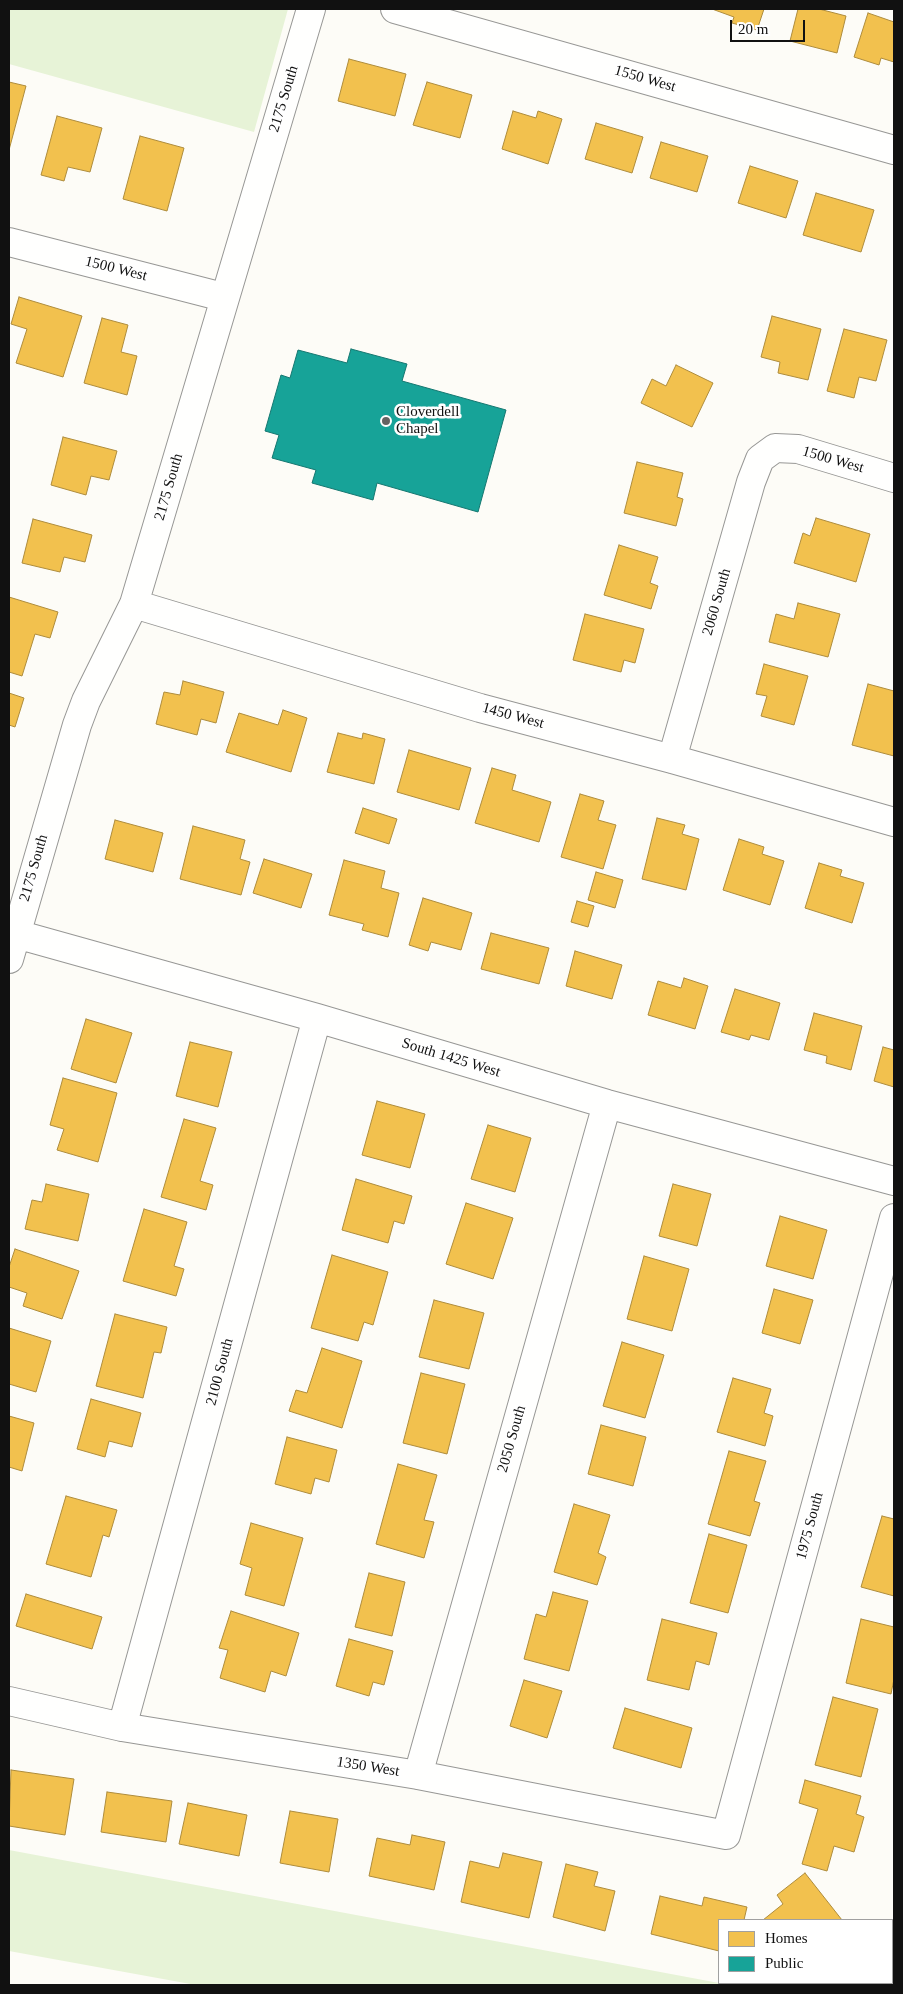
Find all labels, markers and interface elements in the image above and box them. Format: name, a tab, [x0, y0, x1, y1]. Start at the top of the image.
scale bar	[733, 10, 808, 42]
text: 20 m	[738, 21, 768, 37]
street label: 1550 West	[612, 62, 678, 96]
street label: 2175 South	[265, 63, 303, 135]
street label: 1500 West	[83, 253, 149, 285]
place label: Cloverdell Chapel	[396, 403, 459, 438]
marker: Cloverdell Chapel	[380, 415, 392, 427]
street label: 1500 West	[800, 443, 866, 477]
street label: 2175 South	[151, 451, 187, 523]
street label: 2060 South	[699, 566, 735, 638]
street label: 1450 West	[480, 699, 546, 733]
street label: 2175 South	[16, 832, 52, 904]
street label: South 1425 West	[400, 1034, 502, 1082]
street label: 2100 South	[202, 1336, 238, 1408]
street label: 2050 South	[494, 1403, 530, 1475]
street label: 1975 South	[792, 1490, 828, 1562]
street label: 1350 West	[335, 1753, 401, 1781]
legend	[718, 1919, 893, 1984]
text: Homes	[765, 1930, 808, 1946]
text: Public	[765, 1955, 803, 1971]

